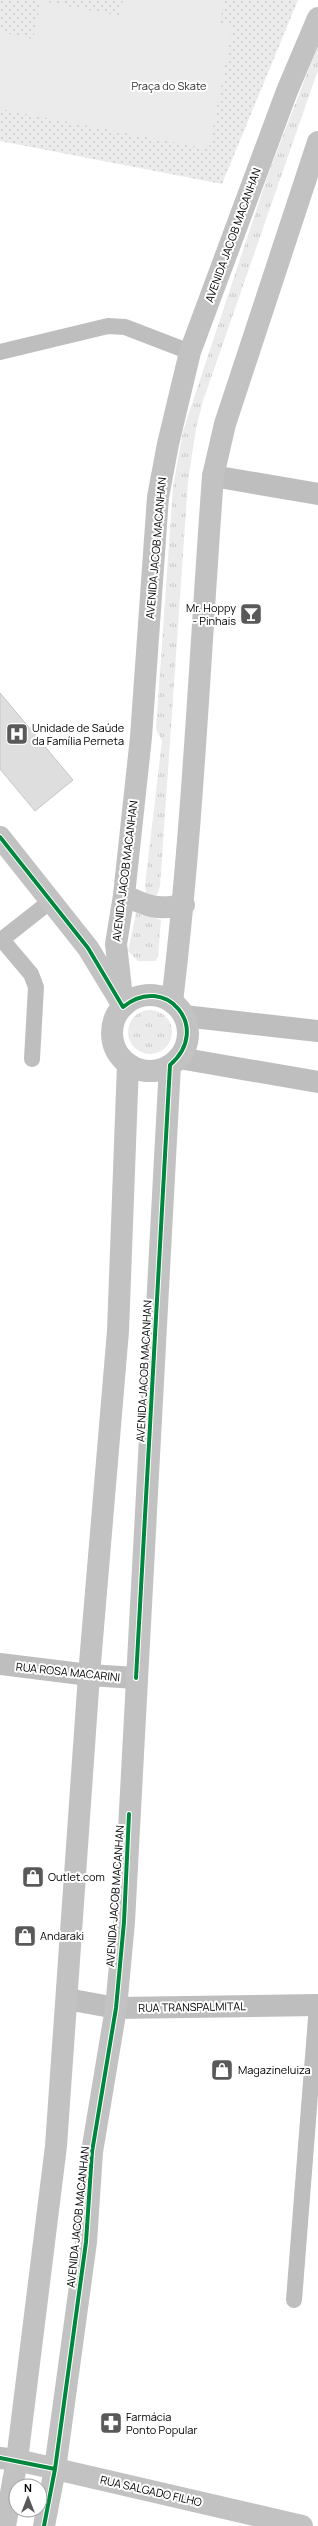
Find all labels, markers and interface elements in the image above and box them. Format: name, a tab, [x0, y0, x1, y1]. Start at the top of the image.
park label: Praça do Skate	[131, 78, 207, 93]
street label: AVENIDA JACOB MACANHAN	[201, 165, 264, 304]
street label: AVENIDA JACOB MACANHAN	[142, 477, 169, 619]
place label: Mr. Hoppy - Pinhais	[186, 600, 236, 628]
bar icon: Mr. Hoppy - Pinhais	[238, 601, 264, 627]
place label: Unidade de Saúde da Família Perneta	[32, 720, 125, 748]
hospital icon: Unidade de Saúde da Família Perneta	[4, 721, 30, 747]
street label: AVENIDA JACOB MACANHAN	[108, 799, 141, 942]
street label: AVENIDA JACOB MACANHAN	[132, 1300, 155, 1442]
street label: RUA ROSA MACARINI	[15, 1659, 121, 1684]
street label: AVENIDA JACOB MACANHAN	[102, 1825, 127, 1967]
shop icon: Outlet.com	[20, 1864, 46, 1890]
place label: Outlet.com	[48, 1869, 105, 1884]
shop icon: Andaraki	[12, 1923, 38, 1949]
place label: Andaraki	[40, 1928, 84, 1943]
street label: RUA TRANSPALMITAL	[138, 1998, 246, 2015]
shop icon: Magazineluiza	[209, 2057, 235, 2083]
place label: Magazineluiza	[238, 2062, 311, 2077]
street label: AVENIDA JACOB MACANHAN	[63, 2145, 92, 2288]
place label: Farmácia Ponto Popular	[126, 2409, 197, 2437]
pharmacy icon: Farmácia Ponto Popular	[98, 2410, 124, 2436]
street label: RUA SALGADO FILHO	[99, 2472, 203, 2510]
north arrow	[8, 2478, 48, 2518]
text: N	[24, 2480, 32, 2495]

